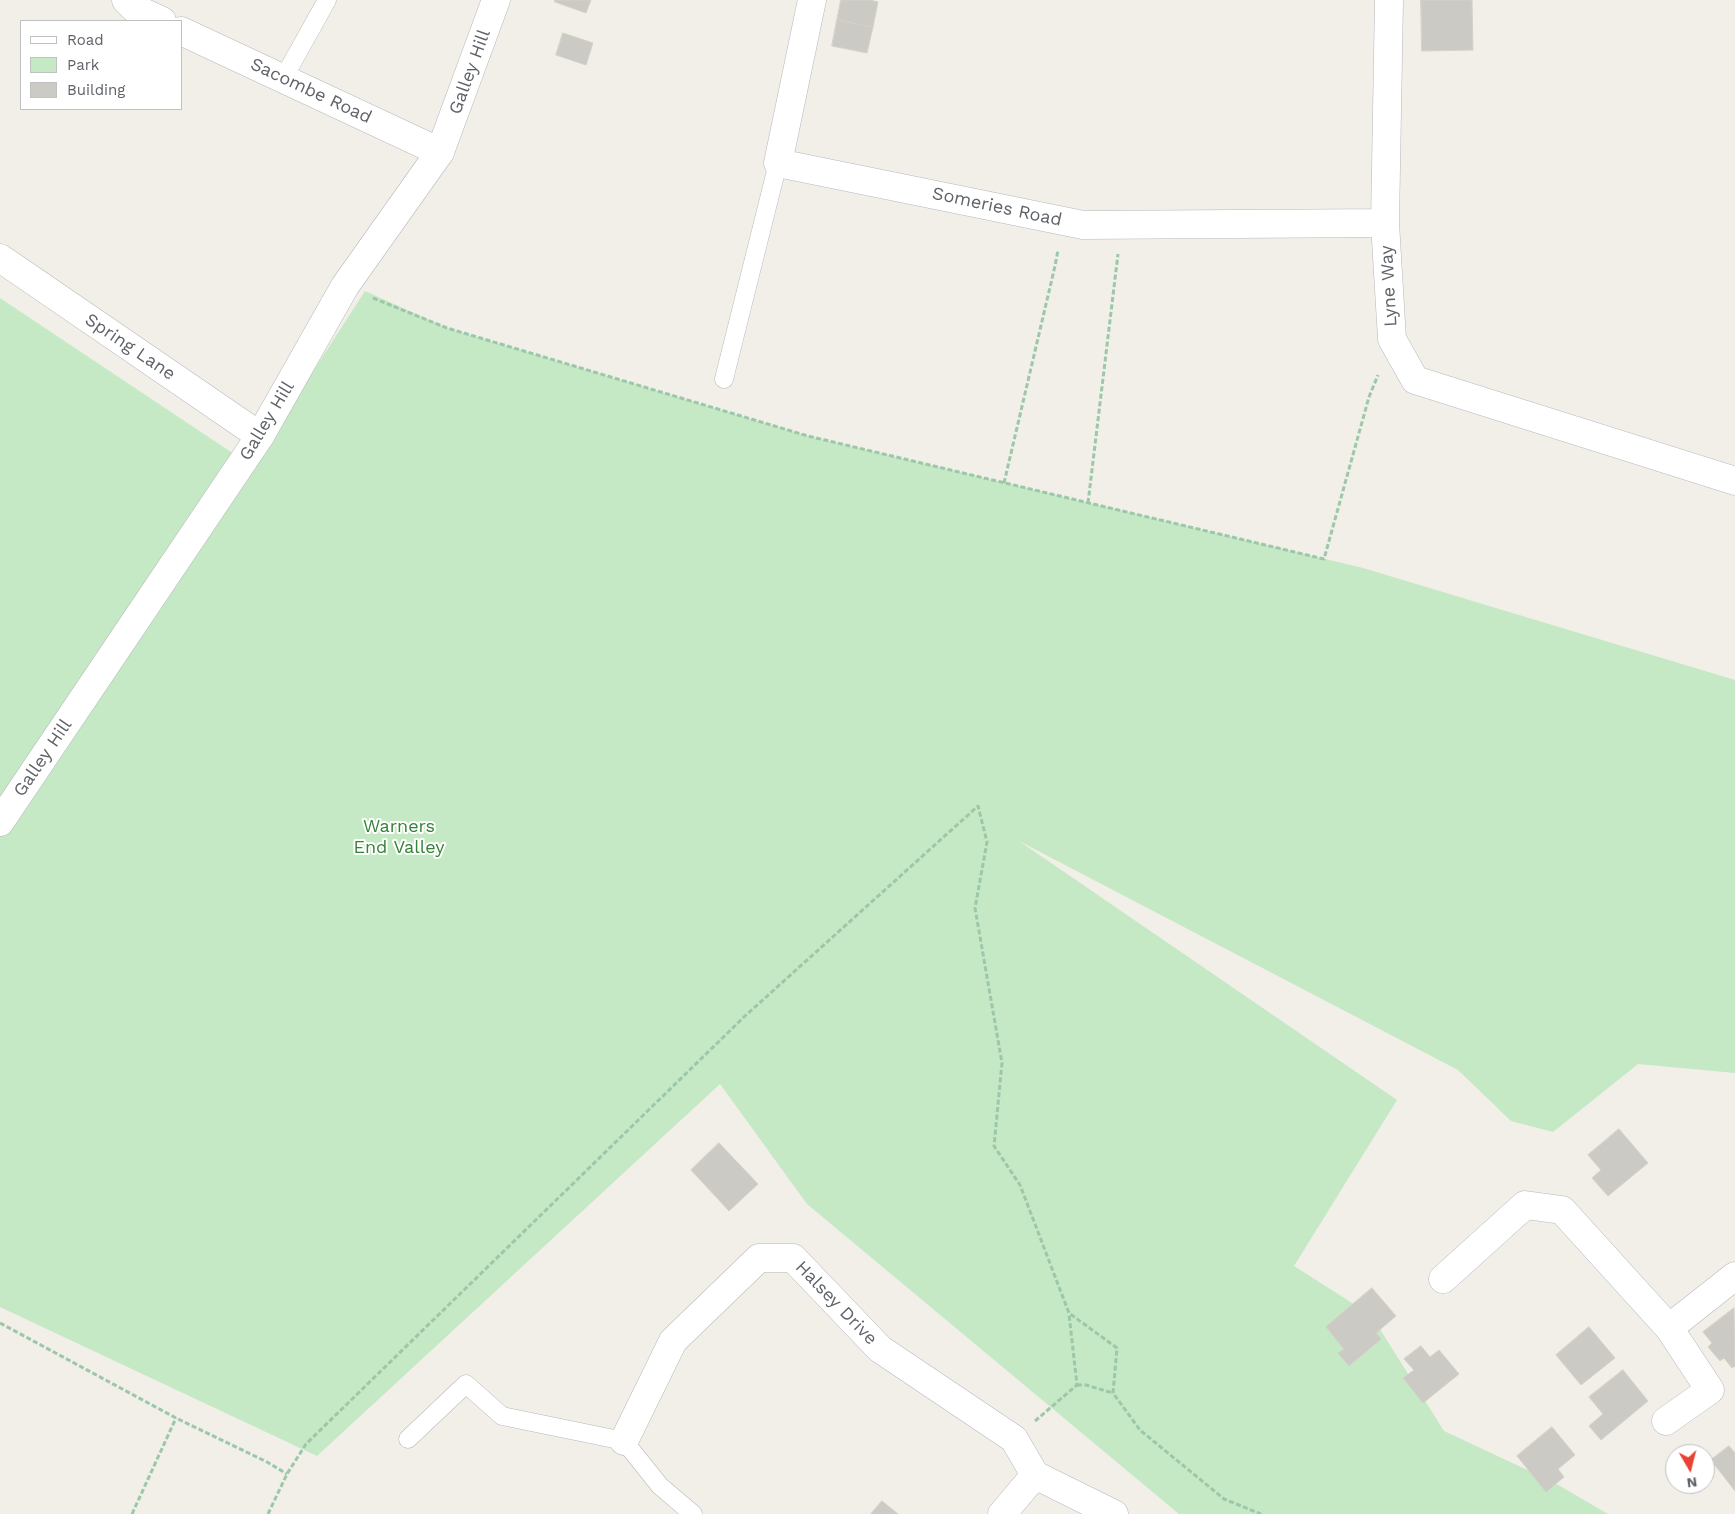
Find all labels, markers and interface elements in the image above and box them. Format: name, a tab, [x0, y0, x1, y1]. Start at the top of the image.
legend	[20, 20, 182, 110]
street label: Galley Hill	[445, 27, 495, 117]
text: Road	[67, 31, 104, 49]
street label: Sacombe Road	[247, 53, 375, 129]
text: Park	[67, 56, 99, 74]
text: Building	[67, 81, 125, 99]
street label: Someries Road	[930, 183, 1064, 231]
street label: Lyne Way	[1376, 245, 1402, 327]
street label: Spring Lane	[81, 309, 179, 385]
street label: Galley Hill	[235, 377, 299, 465]
street label: Galley Hill	[9, 715, 77, 801]
park label: Warners End Valley	[353, 816, 445, 859]
street label: Halsey Drive	[791, 1256, 881, 1350]
north arrow	[1665, 1444, 1715, 1494]
text: N	[1686, 1474, 1698, 1492]

